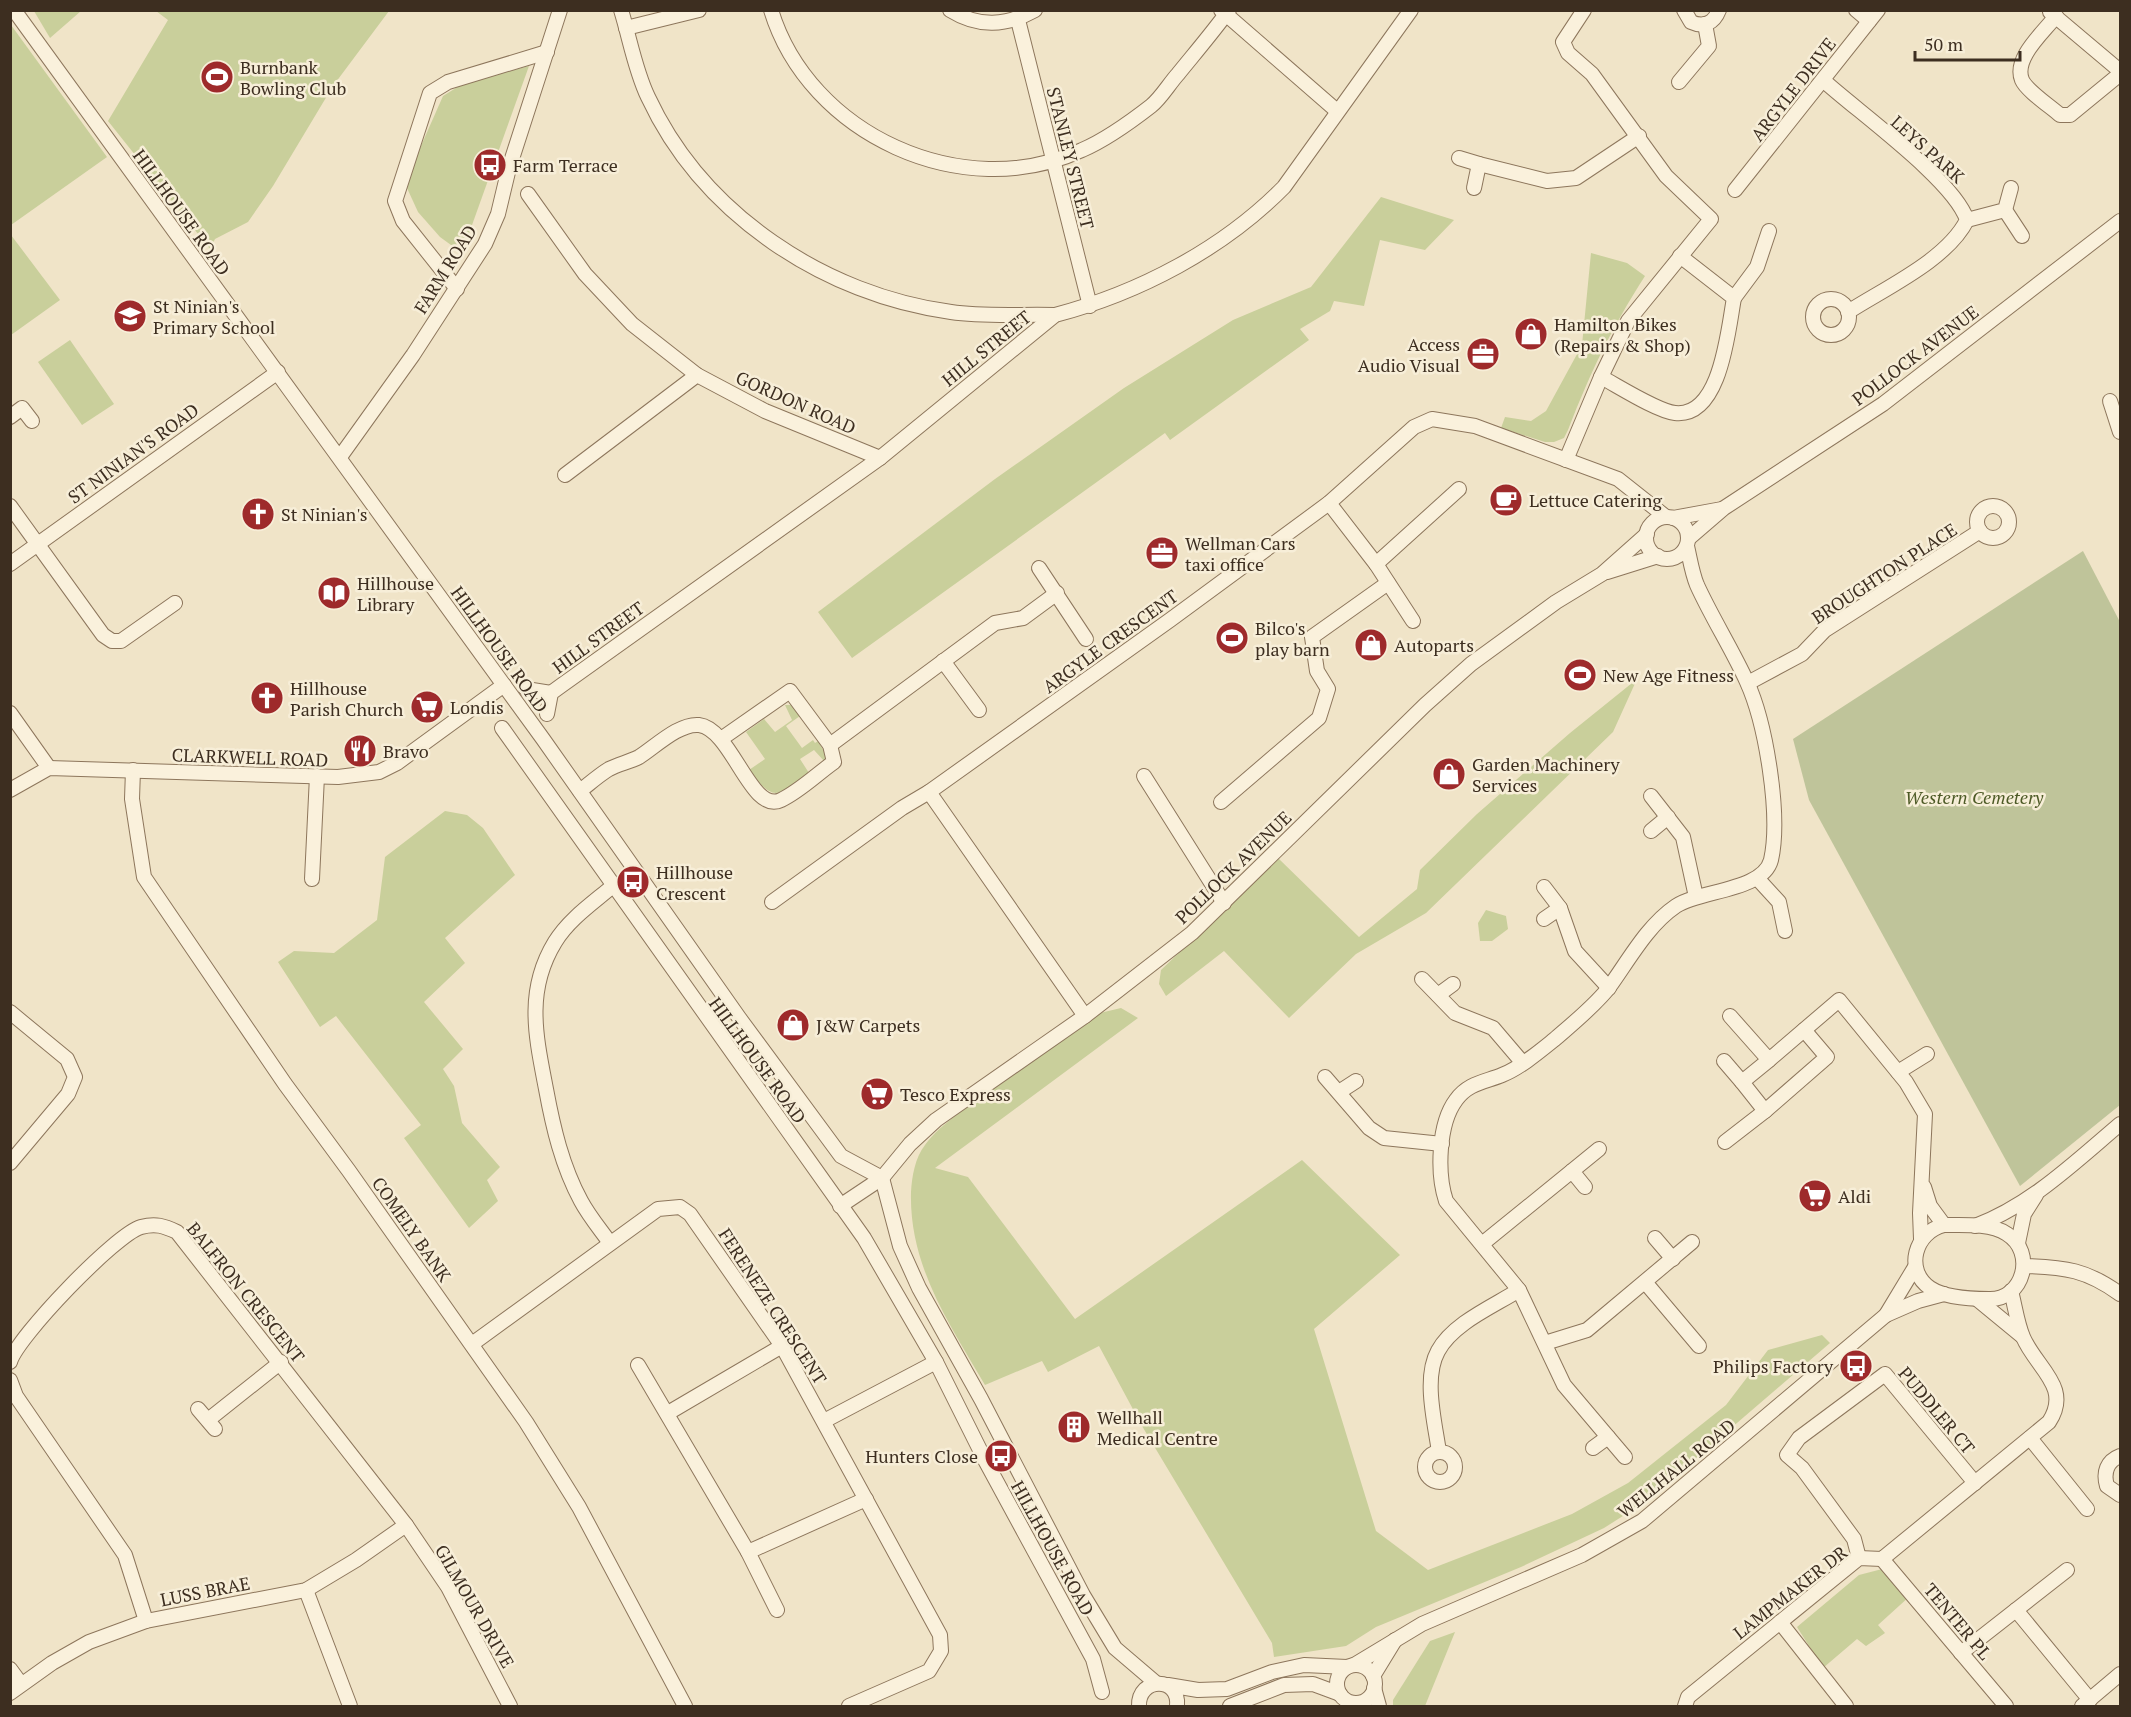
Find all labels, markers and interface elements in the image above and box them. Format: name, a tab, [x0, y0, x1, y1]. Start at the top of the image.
scale bar	[1915, 24, 2020, 62]
street label: ARGYLE DRIVE	[1745, 32, 1841, 146]
text: 50 m	[1924, 32, 1964, 56]
place label: Burnbank Bowling Club	[240, 55, 347, 100]
sports icon: Burnbank Bowling Club	[199, 59, 235, 95]
street label: STANLEY STREET	[1042, 85, 1100, 231]
street label: LEYS PARK	[1886, 110, 1970, 189]
street label: HILLHOUSE ROAD	[128, 144, 236, 280]
bus stop icon: Farm Terrace	[472, 147, 508, 183]
place label: Farm Terrace	[513, 153, 618, 177]
street label: FARM ROAD	[408, 220, 482, 318]
place label: St Ninian's Primary School	[153, 294, 275, 339]
school or university icon: St Ninian's Primary School	[112, 298, 148, 334]
street label: POLLOCK AVENUE	[1847, 299, 1983, 411]
street label: HILL STREET	[937, 305, 1035, 391]
place label: Hamilton Bikes (Repairs & Shop)	[1554, 312, 1691, 357]
shop icon: Hamilton Bikes (Repairs & Shop)	[1513, 316, 1549, 352]
place label: Access Audio Visual	[1358, 332, 1460, 377]
office icon: Access Audio Visual	[1465, 336, 1501, 372]
street label: GORDON ROAD	[732, 365, 860, 439]
street label: ST NINIAN'S ROAD	[63, 397, 203, 509]
cafe icon: Lettuce Catering	[1488, 482, 1524, 518]
place label: Lettuce Catering	[1529, 488, 1663, 512]
church icon: St Ninian's	[240, 496, 276, 532]
place label: St Ninian's	[281, 502, 367, 526]
street label: BROUGHTON PLACE	[1807, 517, 1961, 629]
place label: Wellman Cars taxi office	[1185, 531, 1296, 576]
office icon: Wellman Cars taxi office	[1144, 535, 1180, 571]
place label: Hillhouse Library	[357, 571, 434, 616]
library icon: Hillhouse Library	[316, 575, 352, 611]
street label: HILLHOUSE ROAD	[446, 581, 554, 717]
street label: ARGYLE CRESCENT	[1038, 584, 1182, 698]
street label: HILL STREET	[547, 596, 649, 678]
place label: Bilco's play barn	[1255, 616, 1330, 661]
sports icon: Bilco's play barn	[1214, 620, 1250, 656]
shop icon: Autoparts	[1353, 627, 1389, 663]
place label: Autoparts	[1394, 633, 1474, 657]
sports icon: New Age Fitness	[1562, 657, 1598, 693]
place label: New Age Fitness	[1603, 663, 1734, 687]
place label: Hillhouse Parish Church	[290, 676, 404, 721]
church icon: Hillhouse Parish Church	[249, 680, 285, 716]
supermarket icon: Londis	[409, 689, 445, 725]
place label: Londis	[450, 695, 504, 719]
restaurant icon: Bravo	[342, 733, 378, 769]
place label: Bravo	[383, 739, 429, 763]
street label: CLARKWELL ROAD	[171, 742, 329, 772]
place label: Garden Machinery Services	[1472, 752, 1621, 797]
shop icon: Garden Machinery Services	[1431, 756, 1467, 792]
park label: Western Cemetery	[1905, 785, 2044, 809]
street label: POLLOCK AVENUE	[1170, 805, 1296, 929]
place label: Hillhouse Crescent	[656, 860, 733, 905]
bus stop icon: Hillhouse Crescent	[615, 864, 651, 900]
street label: HILLHOUSE ROAD	[704, 992, 812, 1128]
shop icon: J&W Carpets	[775, 1007, 811, 1043]
place label: J&W Carpets	[816, 1013, 920, 1037]
supermarket icon: Tesco Express	[859, 1076, 895, 1112]
place label: Tesco Express	[900, 1082, 1011, 1106]
street label: COMELY BANK	[367, 1172, 457, 1287]
supermarket icon: Aldi	[1797, 1178, 1833, 1214]
place label: Aldi	[1838, 1184, 1871, 1208]
street label: BALFRON CRESCENT	[182, 1217, 310, 1367]
street label: FERENEZE CRESCENT	[714, 1223, 832, 1389]
bus stop icon: Philips Factory	[1838, 1348, 1874, 1384]
place label: Philips Factory	[1713, 1354, 1834, 1378]
street label: PUDDLER CT	[1893, 1361, 1981, 1459]
place label: Wellhall Medical Centre	[1097, 1405, 1218, 1450]
building icon: Wellhall Medical Centre	[1056, 1409, 1092, 1445]
street label: WELLHALL ROAD	[1612, 1413, 1740, 1523]
bus stop icon: Hunters Close	[983, 1438, 1019, 1474]
place label: Hunters Close	[865, 1444, 978, 1468]
street label: HILLHOUSE ROAD	[1006, 1476, 1100, 1620]
street label: GILMOUR DRIVE	[430, 1540, 520, 1672]
street label: LAMPMAKER DR	[1728, 1540, 1852, 1644]
street label: LUSS BRAE	[158, 1571, 252, 1611]
street label: TENTER PL	[1919, 1578, 1997, 1664]

